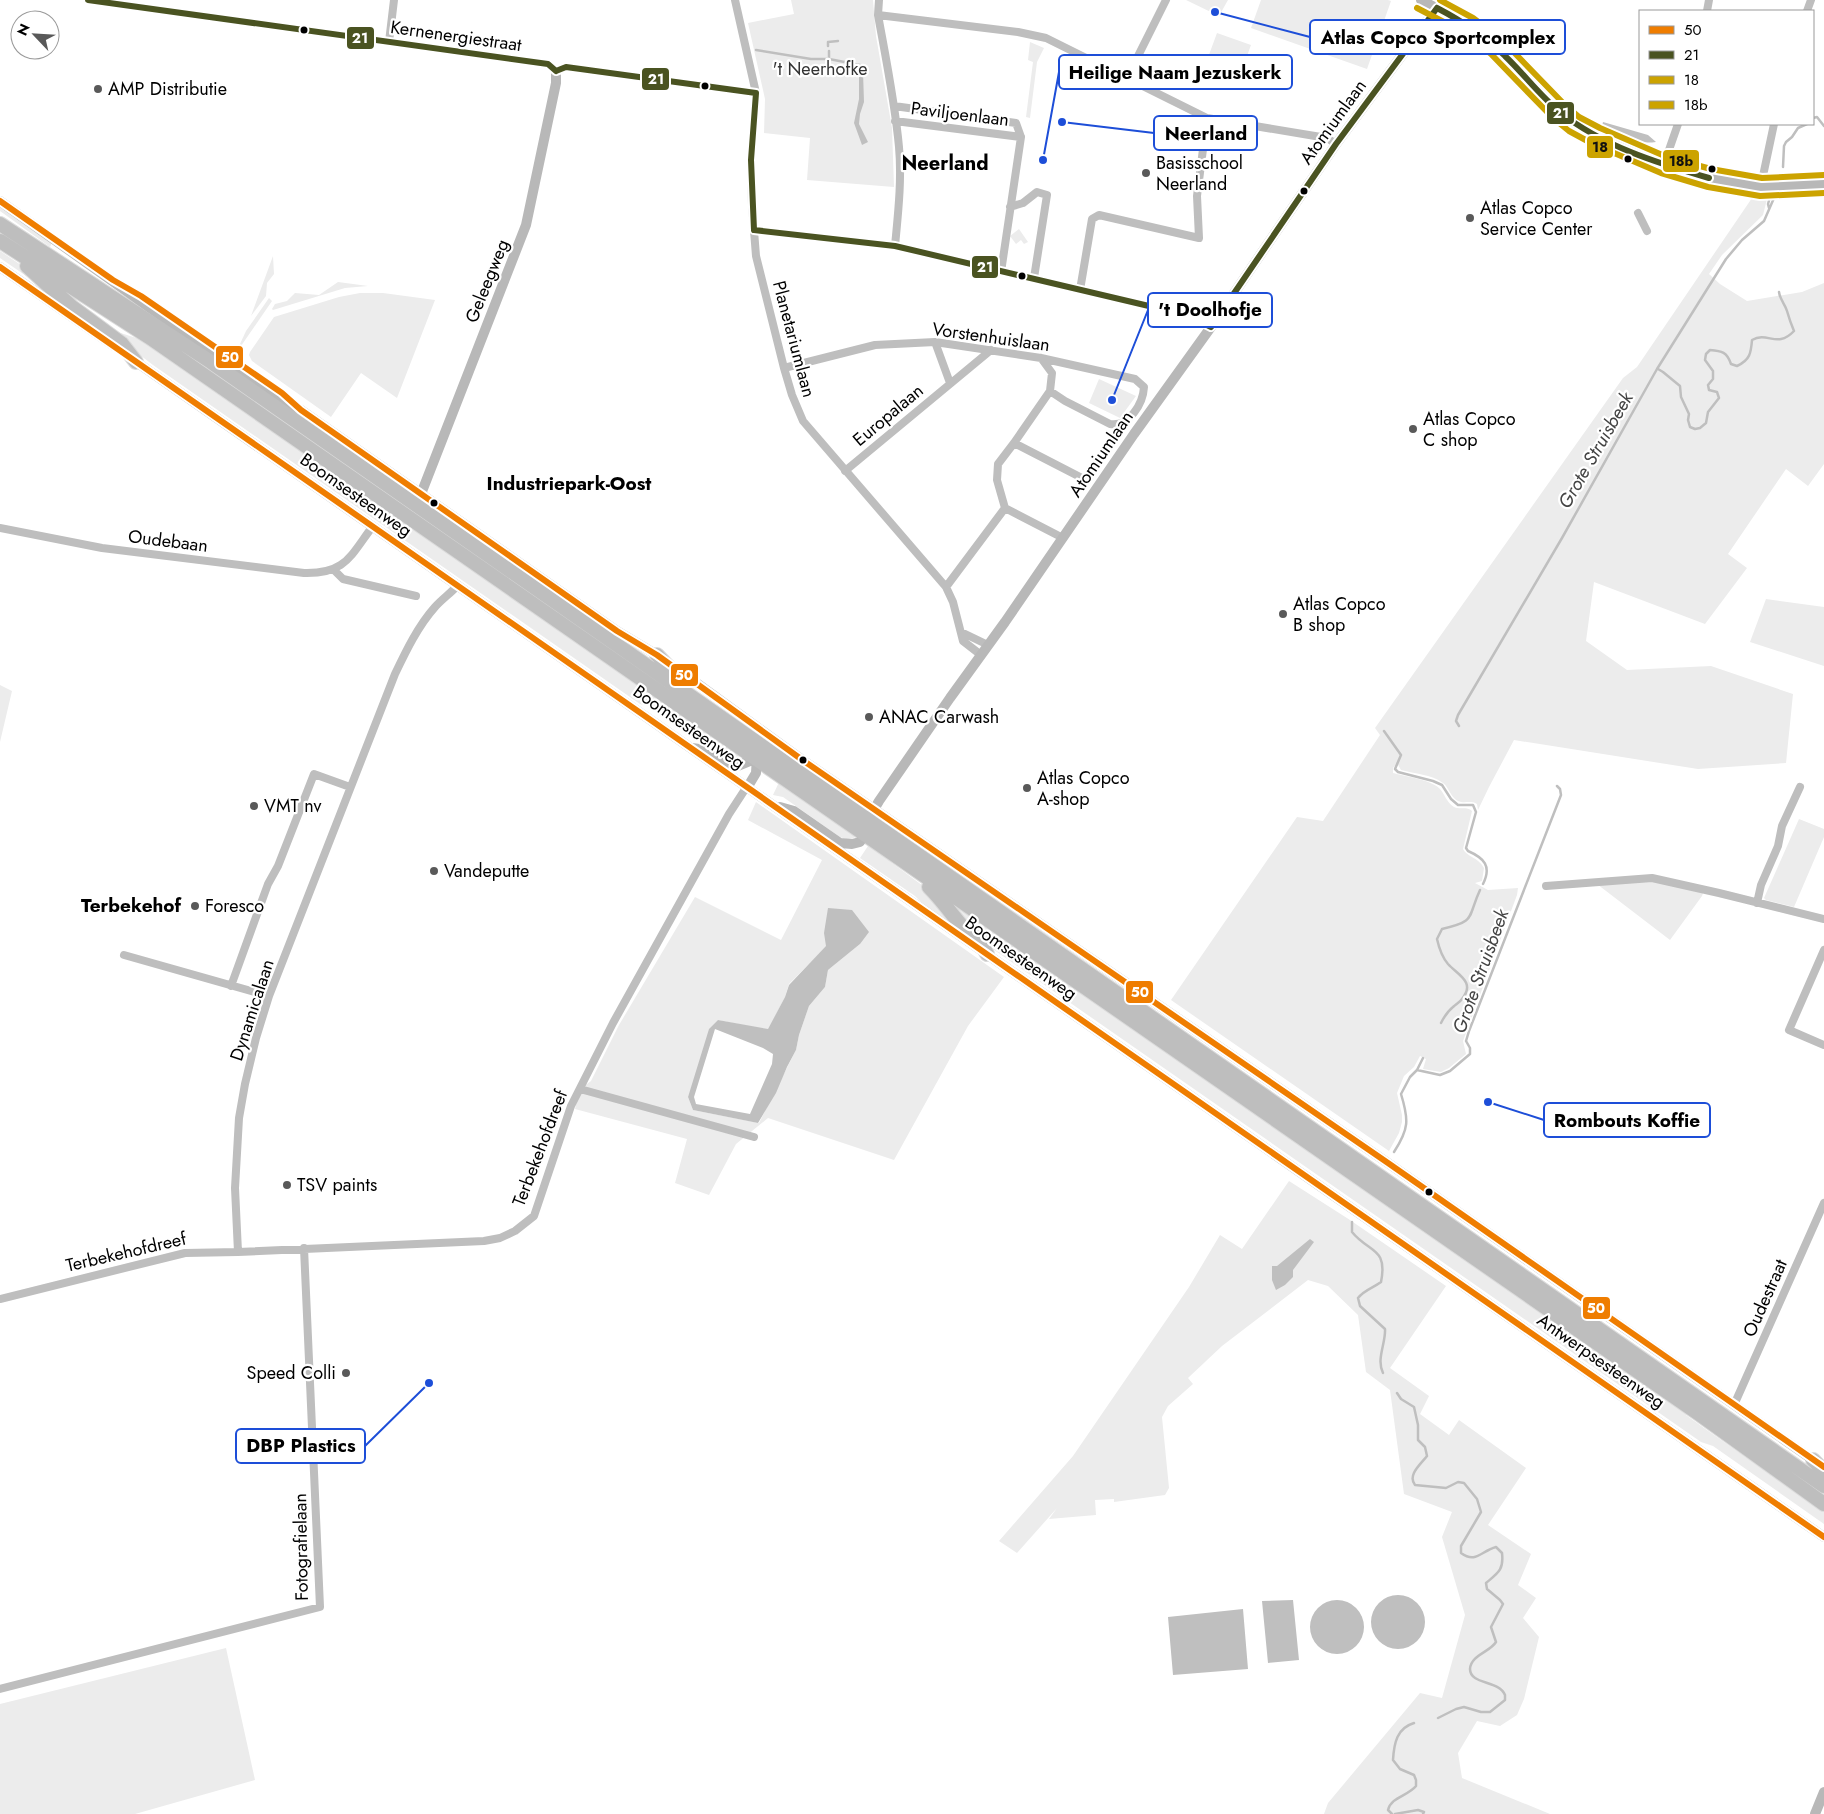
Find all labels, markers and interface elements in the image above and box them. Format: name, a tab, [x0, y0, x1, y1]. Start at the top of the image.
north arrow	[10, 10, 60, 60]
legend	[1639, 10, 1814, 125]
street label: Kernenergiestraat	[389, 14, 524, 58]
text: 50	[1684, 19, 1701, 41]
text: N	[12, 20, 35, 39]
callout: Atlas Copco Sportcomplex	[1310, 20, 1565, 54]
text: Atlas Copco Sportcomplex	[1320, 24, 1556, 51]
unlabelled marker	[299, 25, 309, 35]
line badge: 21	[346, 26, 375, 50]
text: 21	[352, 28, 368, 48]
text: 21	[1684, 44, 1699, 66]
callout: Heilige Naam Jezuskerk	[1059, 55, 1292, 89]
park label: 't Neerhofke	[773, 56, 867, 82]
text: Heilige Naam Jezuskerk	[1069, 59, 1282, 86]
line badge: 21	[641, 67, 670, 91]
text: 21	[648, 69, 664, 89]
text: 18	[1684, 69, 1699, 91]
street label: Atomiumlaan	[1293, 74, 1373, 170]
place label: AMP Distributie	[108, 76, 227, 102]
unlabelled marker	[700, 81, 710, 91]
marker: AMP Distributie	[92, 83, 104, 95]
text: 18b	[1684, 94, 1708, 116]
street label: Paviljoenlaan	[909, 95, 1011, 133]
line badge: 21	[1546, 101, 1575, 125]
text: 21	[1553, 103, 1569, 123]
callout: Neerland	[1154, 116, 1257, 150]
text: Neerland	[1165, 120, 1247, 147]
line badge: 18	[1586, 135, 1614, 159]
text: 18	[1592, 137, 1608, 157]
district label: Neerland	[901, 149, 989, 178]
line badge: 18b	[1662, 149, 1700, 173]
place label: Basisschool Neerland	[1156, 150, 1243, 197]
text: 18b	[1669, 151, 1694, 171]
unlabelled marker	[1623, 154, 1633, 164]
unlabelled marker	[1707, 164, 1717, 174]
marker: Basisschool Neerland	[1140, 167, 1152, 179]
unlabelled marker	[1299, 186, 1309, 196]
place label: Atlas Copco Service Center	[1480, 195, 1593, 242]
marker: Atlas Copco Service Center	[1464, 212, 1476, 224]
street label: Geleegweg	[459, 235, 515, 327]
line badge: 21	[971, 255, 999, 279]
text: 21	[977, 257, 993, 277]
unlabelled marker	[1017, 271, 1027, 281]
street label: Planetariumlaan	[766, 278, 822, 400]
callout: 't Doolhofje	[1148, 293, 1272, 327]
text: 't Doolhofje	[1158, 296, 1262, 323]
street label: Vorstenhuislaan	[931, 316, 1051, 358]
line badge: 50	[215, 345, 244, 369]
text: 50	[221, 347, 239, 367]
street label: Europalaan	[847, 378, 929, 452]
water label: Grote Struisbeek	[1551, 386, 1640, 513]
street label: Atomiumlaan	[1062, 406, 1140, 502]
place label: Atlas Copco C shop	[1423, 406, 1516, 453]
marker: Atlas Copco C shop	[1407, 423, 1419, 435]
street label: Boomsesteenweg	[295, 447, 417, 543]
district label: Industriepark-Oost	[487, 470, 651, 497]
unlabelled marker	[429, 498, 439, 508]
street label: Oudebaan	[127, 523, 209, 559]
place label: Atlas Copco B shop	[1293, 591, 1386, 638]
marker: Atlas Copco B shop	[1277, 608, 1289, 620]
line badge: 50	[670, 663, 699, 687]
text: 50	[675, 665, 693, 685]
street label: Boomsesteenweg	[628, 679, 750, 775]
place label: ANAC Carwash	[879, 704, 999, 730]
marker: ANAC Carwash	[863, 711, 875, 723]
unlabelled marker	[798, 755, 808, 765]
place label: Atlas Copco A-shop	[1037, 765, 1130, 812]
marker: Atlas Copco A-shop	[1021, 782, 1033, 794]
place label: VMT nv	[264, 793, 322, 819]
marker: VMT nv	[248, 800, 260, 812]
place label: Vandeputte	[444, 858, 529, 884]
marker: Vandeputte	[428, 865, 440, 877]
district label: Terbekehof	[81, 892, 183, 919]
place label: Foresco	[205, 893, 264, 919]
marker: Foresco	[189, 900, 201, 912]
water label: Grote Struisbeek	[1445, 904, 1516, 1037]
street label: Boomsesteenweg	[960, 910, 1082, 1006]
street label: Dynamicalaan	[223, 956, 281, 1064]
line badge: 50	[1125, 980, 1154, 1004]
text: 50	[1131, 982, 1149, 1002]
street label: Terbekehofdreef	[506, 1085, 574, 1210]
callout: Rombouts Koffie	[1544, 1103, 1710, 1137]
text: Rombouts Koffie	[1554, 1107, 1700, 1134]
place label: TSV paints	[297, 1172, 377, 1198]
marker: TSV paints	[281, 1179, 293, 1191]
unlabelled marker	[1424, 1187, 1434, 1197]
street label: Terbekehofdreef	[63, 1225, 190, 1278]
street label: Oudestraat	[1736, 1254, 1794, 1341]
line badge: 50	[1582, 1296, 1611, 1320]
text: 50	[1587, 1298, 1605, 1318]
street label: Antwerpsesteenweg	[1532, 1307, 1670, 1415]
place label: Speed Colli	[247, 1360, 336, 1386]
marker: Speed Colli	[340, 1367, 352, 1379]
callout: DBP Plastics	[236, 1429, 365, 1463]
text: DBP Plastics	[246, 1432, 356, 1459]
street label: Fotografielaan	[287, 1493, 315, 1601]

